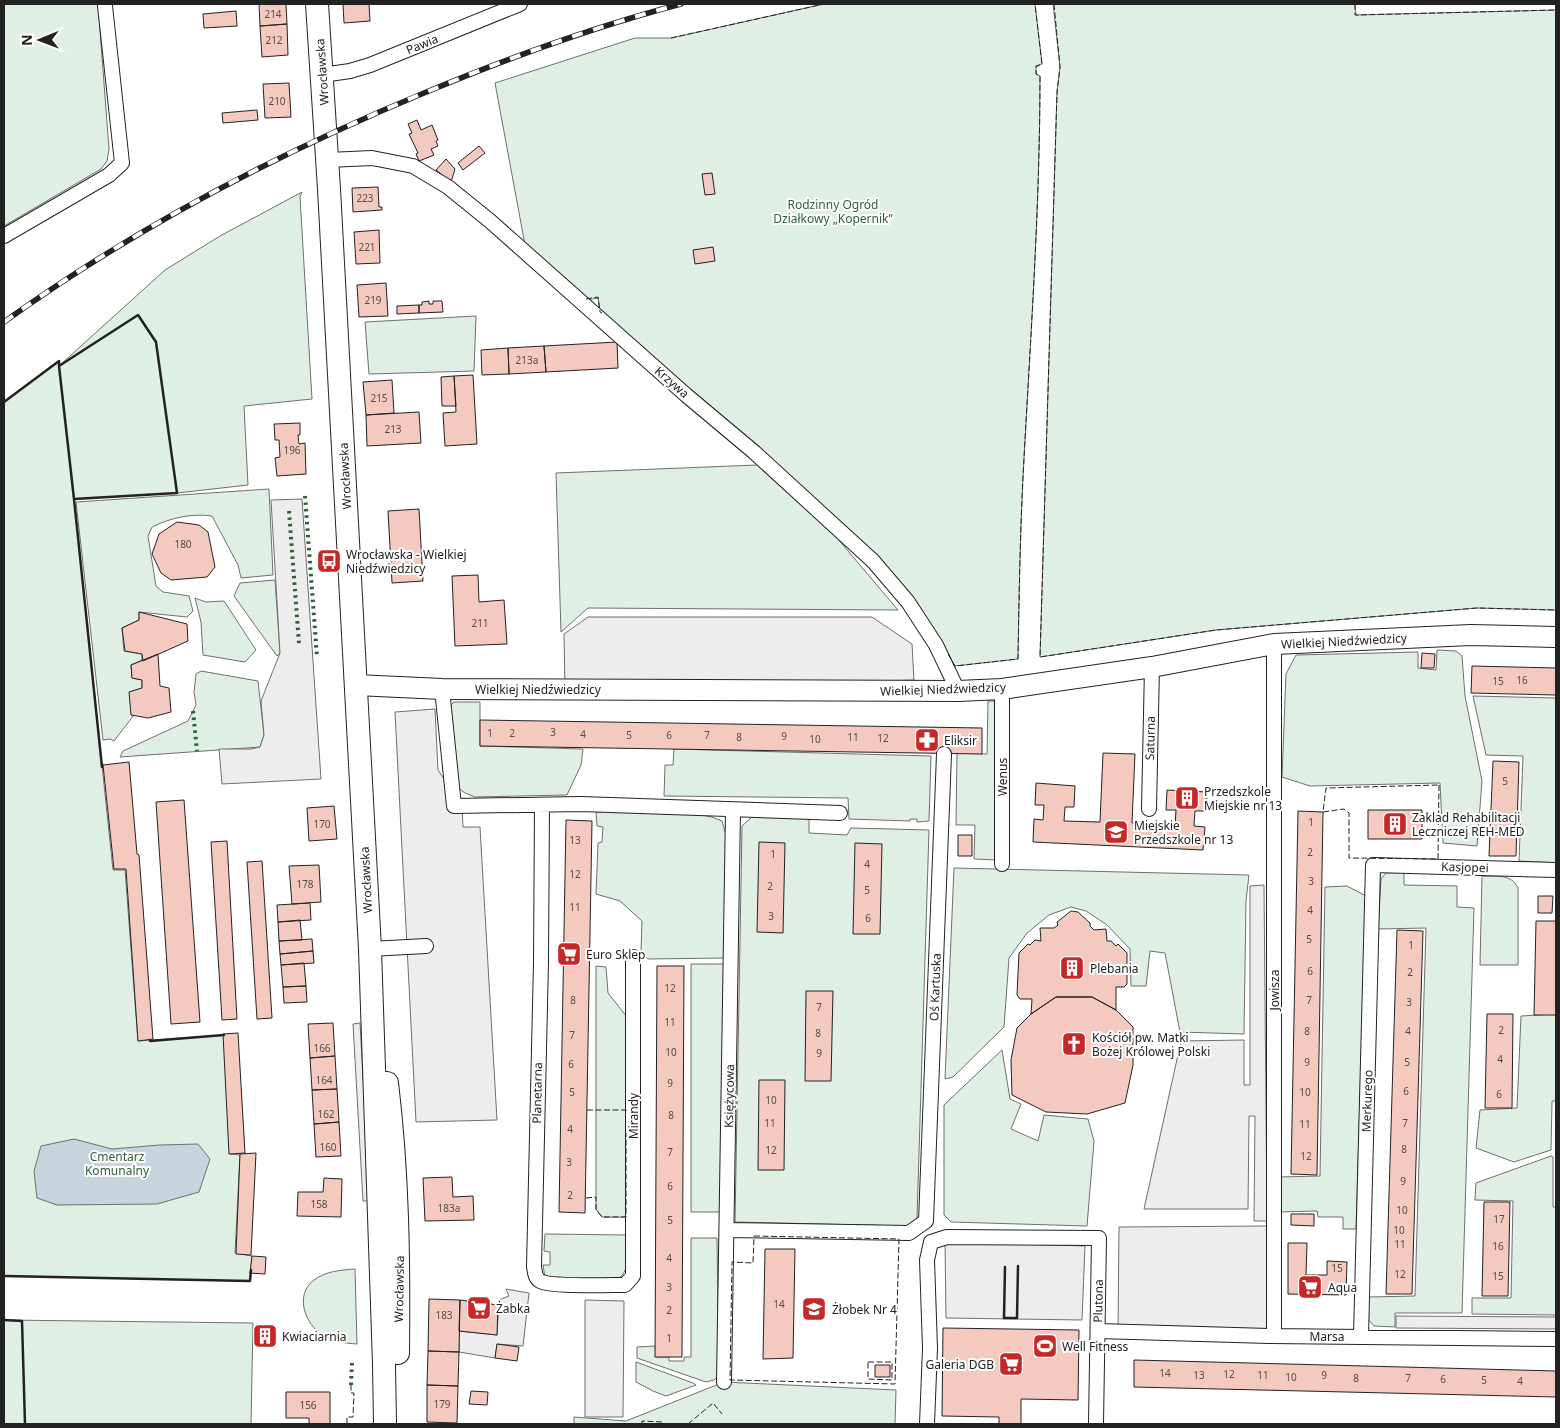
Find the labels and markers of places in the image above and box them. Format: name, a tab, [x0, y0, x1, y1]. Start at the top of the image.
place label: Wrocławska - Wielkiej Niedźwiedzicy	[346, 546, 467, 577]
bus stop icon: Wrocławska - Wielkiej Niedźwiedzicy	[316, 548, 342, 574]
pharmacy icon: Eliksir	[914, 727, 940, 753]
place label: Eliksir	[944, 732, 977, 749]
place label: Przedszkole Miejskie nr 13	[1204, 783, 1282, 814]
building icon: Przedszkole Miejskie nr 13	[1174, 785, 1200, 811]
place label: Zaklad Rehabilitacji Leczniczej REH-MED	[1412, 809, 1525, 840]
building icon: Zaklad Rehabilitacji Leczniczej REH-MED	[1382, 811, 1408, 837]
place label: Miejskie Przedszkole nr 13	[1134, 817, 1233, 848]
school or university icon: Miejskie Przedszkole nr 13	[1103, 819, 1129, 845]
supermarket icon: Euro Sklep	[556, 941, 582, 967]
place label: Euro Sklep	[586, 946, 645, 963]
building icon: Plebania	[1059, 955, 1085, 981]
place label: Plebania	[1090, 960, 1138, 977]
place label: Kościół pw. Matki Bożej Królowej Polski	[1092, 1029, 1210, 1060]
church icon: Kościół pw. Matki Bożej Królowej Polski	[1061, 1031, 1087, 1057]
supermarket icon: Aqua	[1297, 1274, 1323, 1300]
place label: Aqua	[1328, 1279, 1357, 1296]
supermarket icon: Żabka	[466, 1295, 492, 1321]
school or university icon: Żłobek Nr 4	[801, 1296, 827, 1322]
place label: Żabka	[496, 1300, 530, 1317]
place label: Żłobek Nr 4	[832, 1301, 897, 1318]
building icon: Kwiaciarnia	[252, 1323, 278, 1349]
place label: Kwiaciarnia	[282, 1328, 346, 1345]
sports icon: Well Fitness	[1032, 1333, 1058, 1359]
place label: Well Fitness	[1062, 1338, 1129, 1355]
supermarket icon: Galeria DGB	[998, 1351, 1024, 1377]
place label: Galeria DGB	[925, 1356, 994, 1373]

